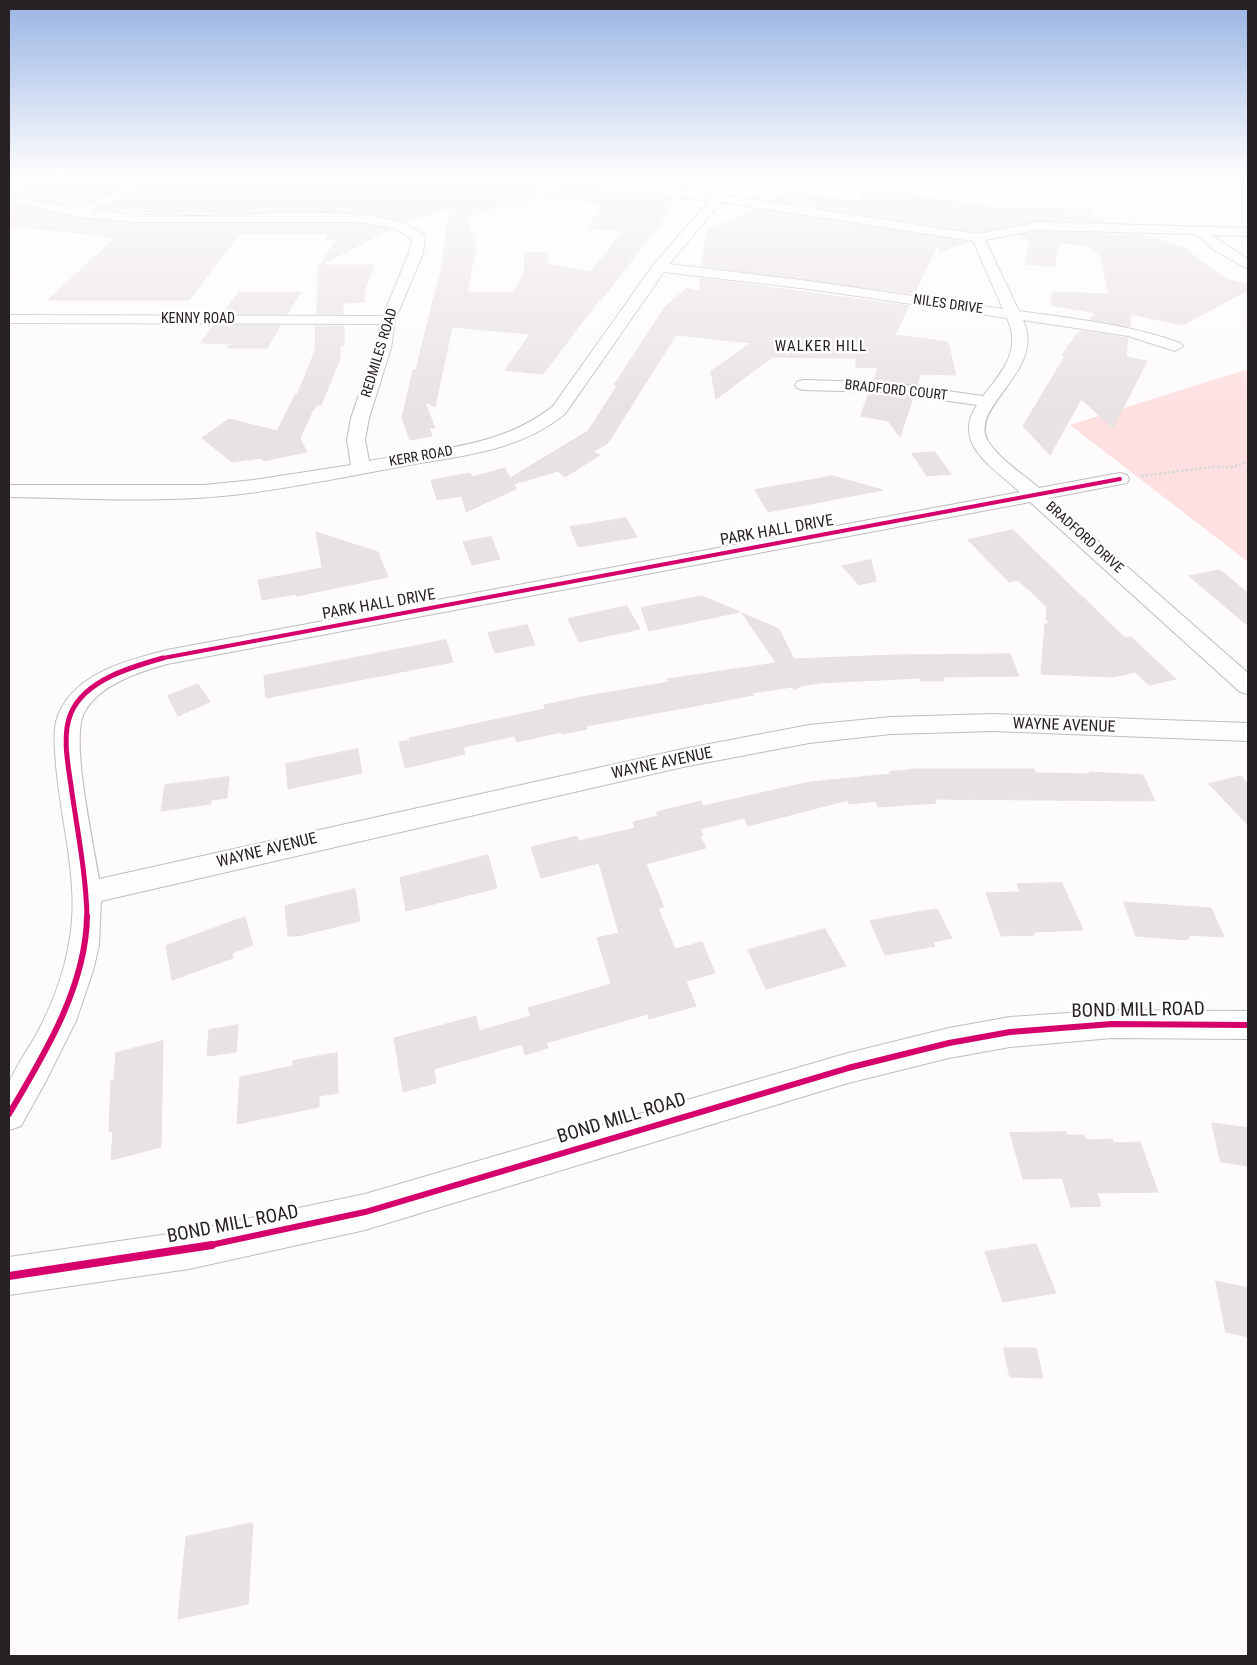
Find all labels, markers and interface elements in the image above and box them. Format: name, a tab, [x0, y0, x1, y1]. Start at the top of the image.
street label: NILES DRIVE	[912, 292, 984, 318]
street label: REDMILES ROAD	[358, 306, 402, 400]
street label: KENNY ROAD	[161, 311, 235, 327]
district label: WALKER HILL	[773, 338, 869, 356]
street label: BRADFORD COURT	[844, 377, 948, 405]
street label: KERR ROAD	[388, 443, 454, 471]
street label: BRADFORD DRIVE	[1042, 499, 1126, 577]
street label: PARK HALL DRIVE	[719, 512, 835, 550]
street label: PARK HALL DRIVE	[321, 586, 437, 624]
street label: WAYNE AVENUE	[1012, 715, 1116, 737]
street label: WAYNE AVENUE	[610, 744, 714, 784]
street label: WAYNE AVENUE	[215, 829, 319, 873]
street label: BOND MILL ROAD	[1071, 998, 1205, 1024]
street label: BOND MILL ROAD	[555, 1089, 689, 1149]
street label: BOND MILL ROAD	[165, 1201, 301, 1249]

